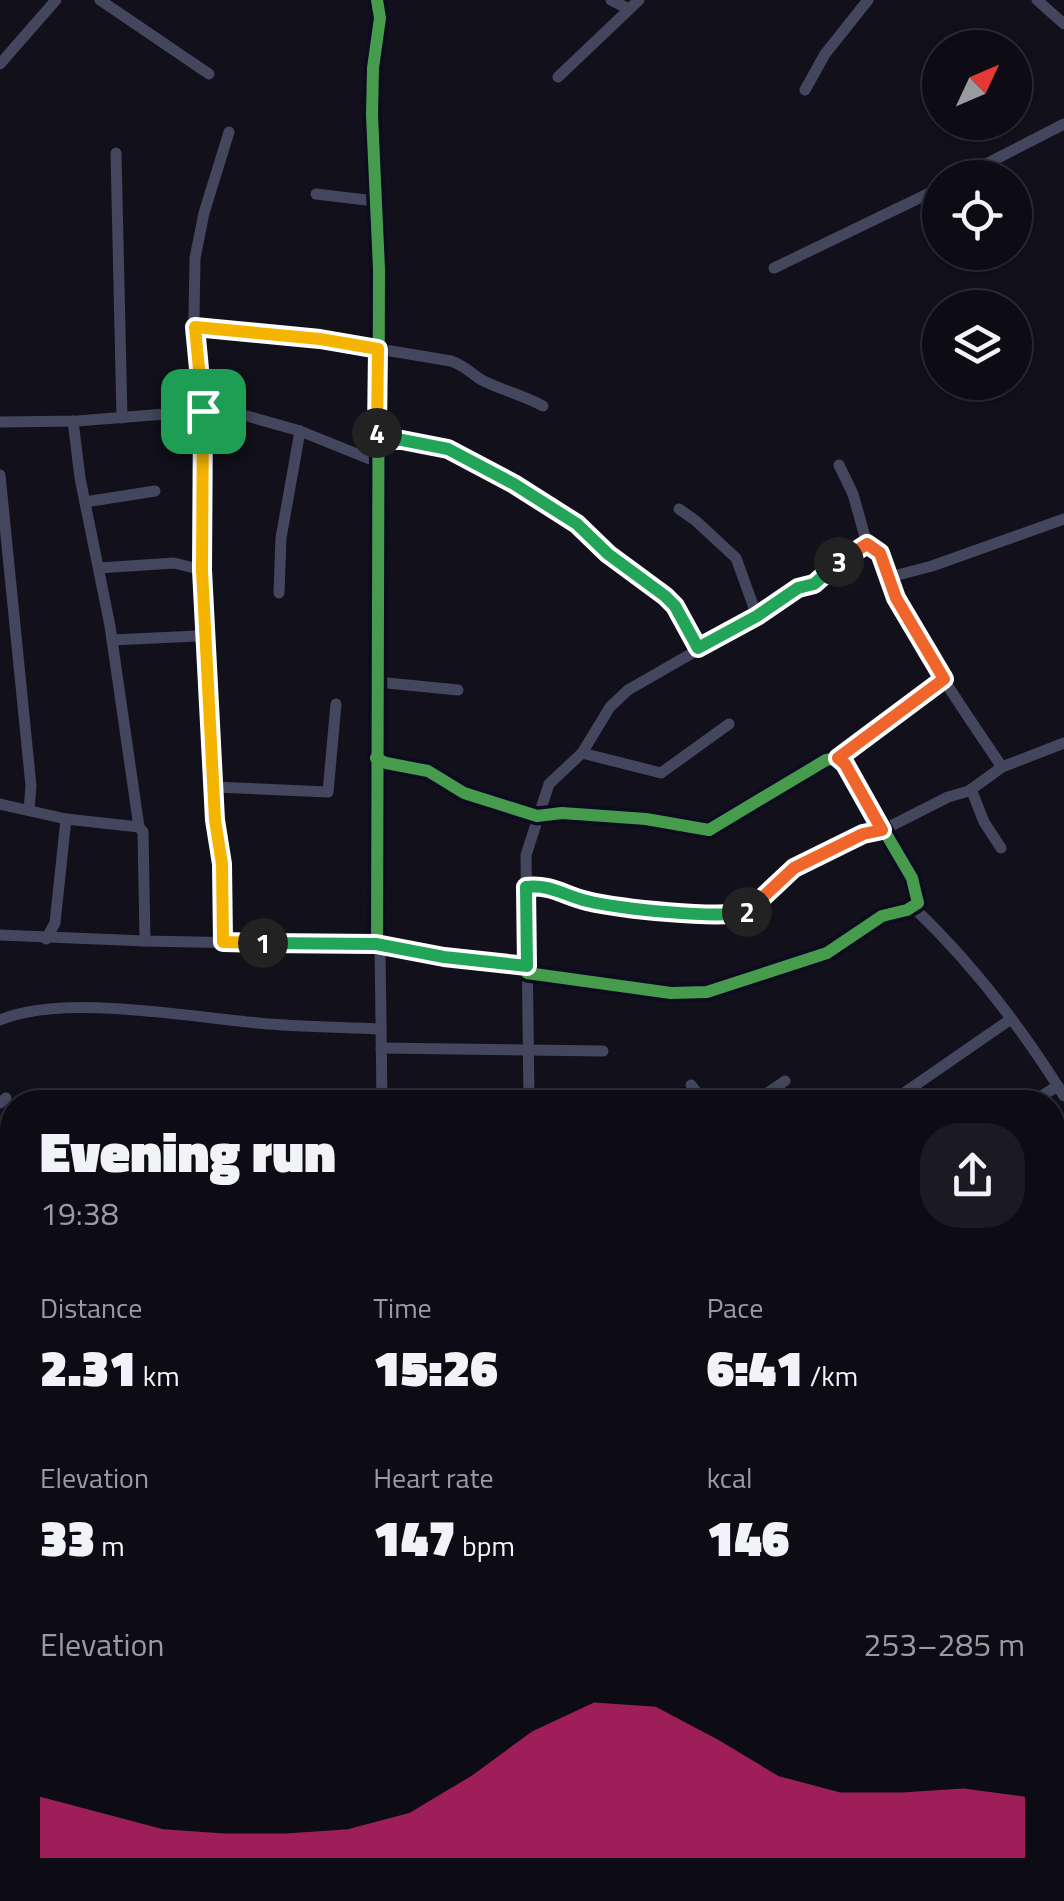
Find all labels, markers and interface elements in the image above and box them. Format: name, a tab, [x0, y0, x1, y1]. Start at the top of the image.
north arrow	[922, 30, 1032, 140]
map controls	[922, 30, 1032, 400]
button: locate	[922, 160, 1032, 270]
button: layers	[922, 290, 1032, 400]
pin	[161, 369, 246, 454]
icon: arrive	[176, 384, 231, 439]
pin: 4	[352, 408, 402, 458]
text: 4	[369, 411, 385, 454]
pin: 3	[814, 537, 864, 587]
text: 3	[831, 540, 847, 583]
pin: 2	[722, 887, 772, 937]
text: 2	[739, 890, 755, 933]
pin: 1	[238, 918, 288, 968]
text: 1	[255, 921, 271, 964]
text: Evening run	[40, 1110, 336, 1193]
button: share	[920, 1123, 1025, 1228]
text: 19:38	[40, 1189, 119, 1237]
text: Distance	[40, 1286, 142, 1329]
text: Time	[373, 1286, 432, 1329]
text: Pace	[707, 1286, 763, 1329]
text: 2.31	[40, 1329, 137, 1405]
text: 15:26	[373, 1329, 498, 1405]
text: 6:41	[707, 1329, 804, 1405]
text: km	[137, 1354, 180, 1397]
text: /km	[804, 1354, 858, 1397]
text: Elevation	[40, 1456, 149, 1499]
text: Heart rate	[373, 1456, 494, 1499]
text: kcal	[707, 1456, 752, 1499]
text: 33	[40, 1499, 95, 1575]
text: 147	[373, 1499, 456, 1575]
text: 146	[707, 1499, 789, 1575]
text: m	[95, 1524, 125, 1567]
text: bpm	[456, 1524, 515, 1567]
text: Elevation	[40, 1620, 164, 1668]
text: 253–285 m	[863, 1620, 1025, 1668]

